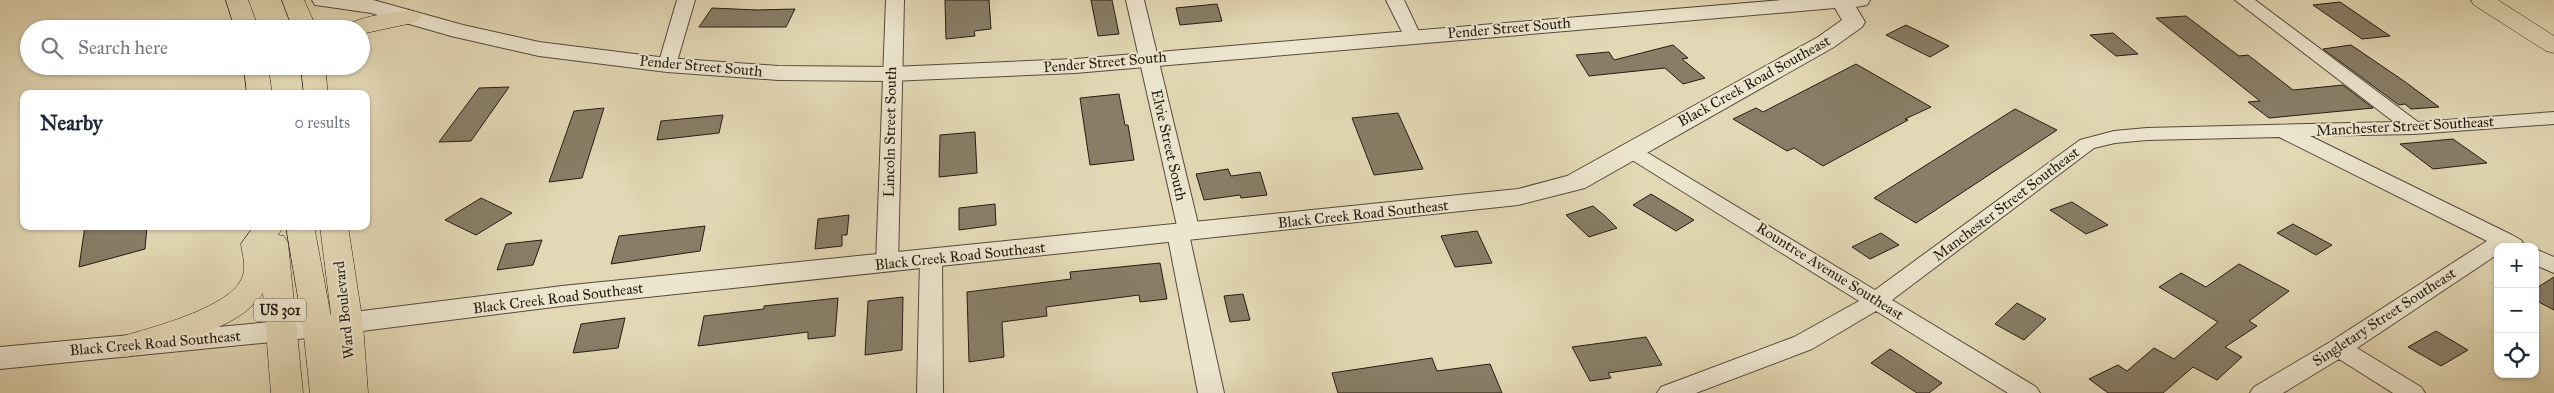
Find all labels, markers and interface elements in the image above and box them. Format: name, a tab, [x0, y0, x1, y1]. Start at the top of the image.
street label: Pender Street South	[1447, 14, 1572, 42]
search box	[20, 20, 370, 75]
street label: Black Creek Road Southeast	[1675, 31, 1834, 130]
icon: search	[38, 34, 66, 62]
text: Search here	[78, 36, 168, 59]
street label: Pender Street South	[1043, 48, 1168, 76]
street label: Pender Street South	[639, 52, 764, 80]
street label: Lincoln Street South	[880, 66, 900, 198]
street label: Elvie Street South	[1147, 88, 1191, 203]
text: Nearby	[40, 110, 103, 136]
street label: Manchester Street Southeast	[2315, 112, 2495, 140]
text: 0 results	[295, 113, 350, 132]
street label: Manchester Street Southeast	[1929, 143, 2083, 265]
street label: Black Creek Road Southeast	[1277, 196, 1450, 232]
street label: Rountree Avenue Southeast	[1753, 218, 1908, 324]
street label: Black Creek Road Southeast	[874, 238, 1047, 274]
map controls	[2494, 243, 2539, 378]
button: +	[2494, 243, 2539, 288]
street label: Ward Boulevard	[330, 260, 358, 360]
street label: Singletary Street Southeast	[2309, 263, 2460, 370]
street label: Black Creek Road Southeast	[472, 279, 645, 317]
button: −	[2494, 288, 2539, 333]
road number: US 301	[254, 298, 306, 322]
street label: Black Creek Road Southeast	[69, 326, 242, 359]
button: locate	[2494, 333, 2539, 378]

